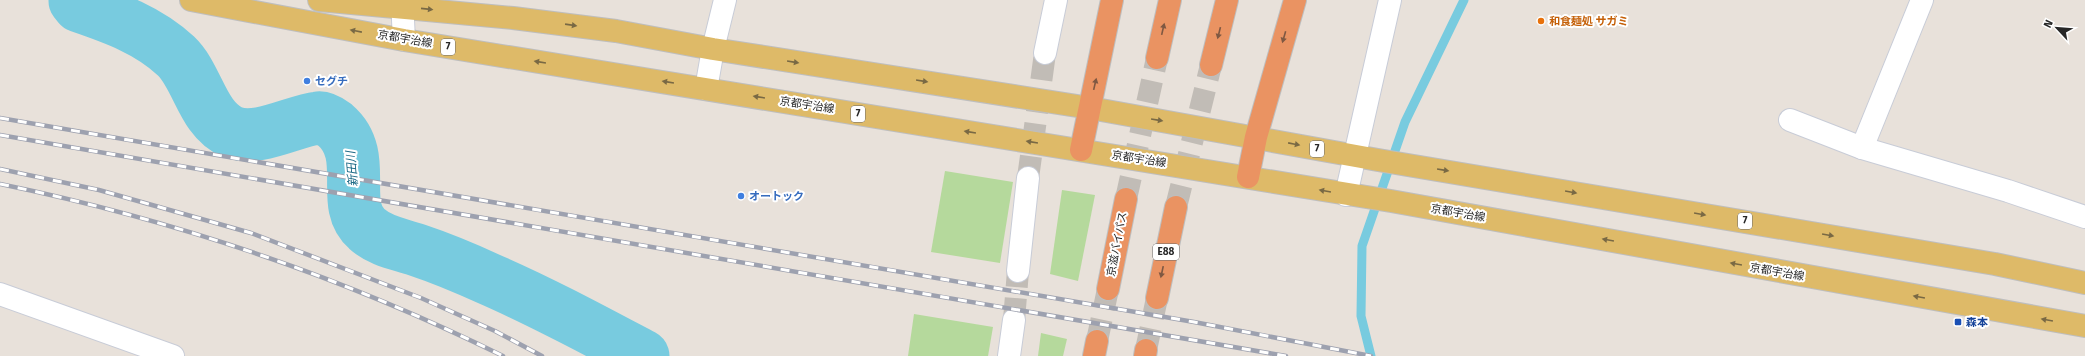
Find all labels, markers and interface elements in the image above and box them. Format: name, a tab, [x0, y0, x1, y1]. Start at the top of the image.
one-way arrow	[421, 6, 433, 13]
north arrow	[2037, 8, 2077, 48]
place label: 和食麺処 サガミ	[1549, 15, 1629, 28]
marker: 和食麺処 サガミ	[1536, 16, 1546, 26]
text: N	[2041, 18, 2056, 30]
one-way arrow	[565, 22, 577, 28]
one-way arrow	[1161, 23, 1167, 35]
one-way arrow	[350, 27, 362, 33]
one-way arrow	[1216, 27, 1222, 39]
street label: 京都宇治線	[377, 28, 433, 50]
one-way arrow	[1281, 32, 1287, 44]
road number: 7	[441, 39, 455, 55]
one-way arrow	[534, 58, 546, 64]
one-way arrow	[787, 59, 799, 65]
place label: セグチ	[315, 75, 348, 88]
marker: セグチ	[302, 76, 312, 86]
one-way arrow	[916, 78, 928, 84]
one-way arrow	[1093, 78, 1099, 91]
one-way arrow	[662, 79, 674, 85]
one-way arrow	[753, 94, 765, 100]
street label: 京都宇治線	[779, 94, 835, 116]
road number: 7	[851, 106, 865, 122]
one-way arrow	[1151, 117, 1163, 123]
one-way arrow	[964, 129, 976, 135]
one-way arrow	[1026, 139, 1038, 145]
road number: 7	[1310, 141, 1324, 157]
one-way arrow	[1288, 142, 1301, 148]
water label: 新田川	[343, 148, 361, 188]
street label: 京都宇治線	[1111, 148, 1167, 170]
one-way arrow	[1437, 167, 1449, 173]
one-way arrow	[1319, 188, 1331, 194]
one-way arrow	[1565, 189, 1577, 195]
place label: オートック	[749, 190, 804, 203]
marker: オートック	[736, 191, 746, 201]
street label: 京都宇治線	[1430, 202, 1486, 224]
street label: 京滋バイパス	[1104, 210, 1130, 278]
one-way arrow	[1693, 211, 1706, 217]
road number: 7	[1738, 213, 1752, 229]
one-way arrow	[1822, 233, 1834, 239]
one-way arrow	[1602, 237, 1614, 243]
road number: E88	[1153, 244, 1179, 260]
one-way arrow	[1729, 261, 1742, 267]
street label: 京都宇治線	[1749, 261, 1805, 283]
one-way arrow	[1158, 266, 1164, 279]
one-way arrow	[1912, 294, 1925, 300]
place label: 森本	[1966, 316, 1988, 329]
one-way arrow	[2040, 316, 2053, 322]
marker: 森本	[1953, 317, 1963, 327]

